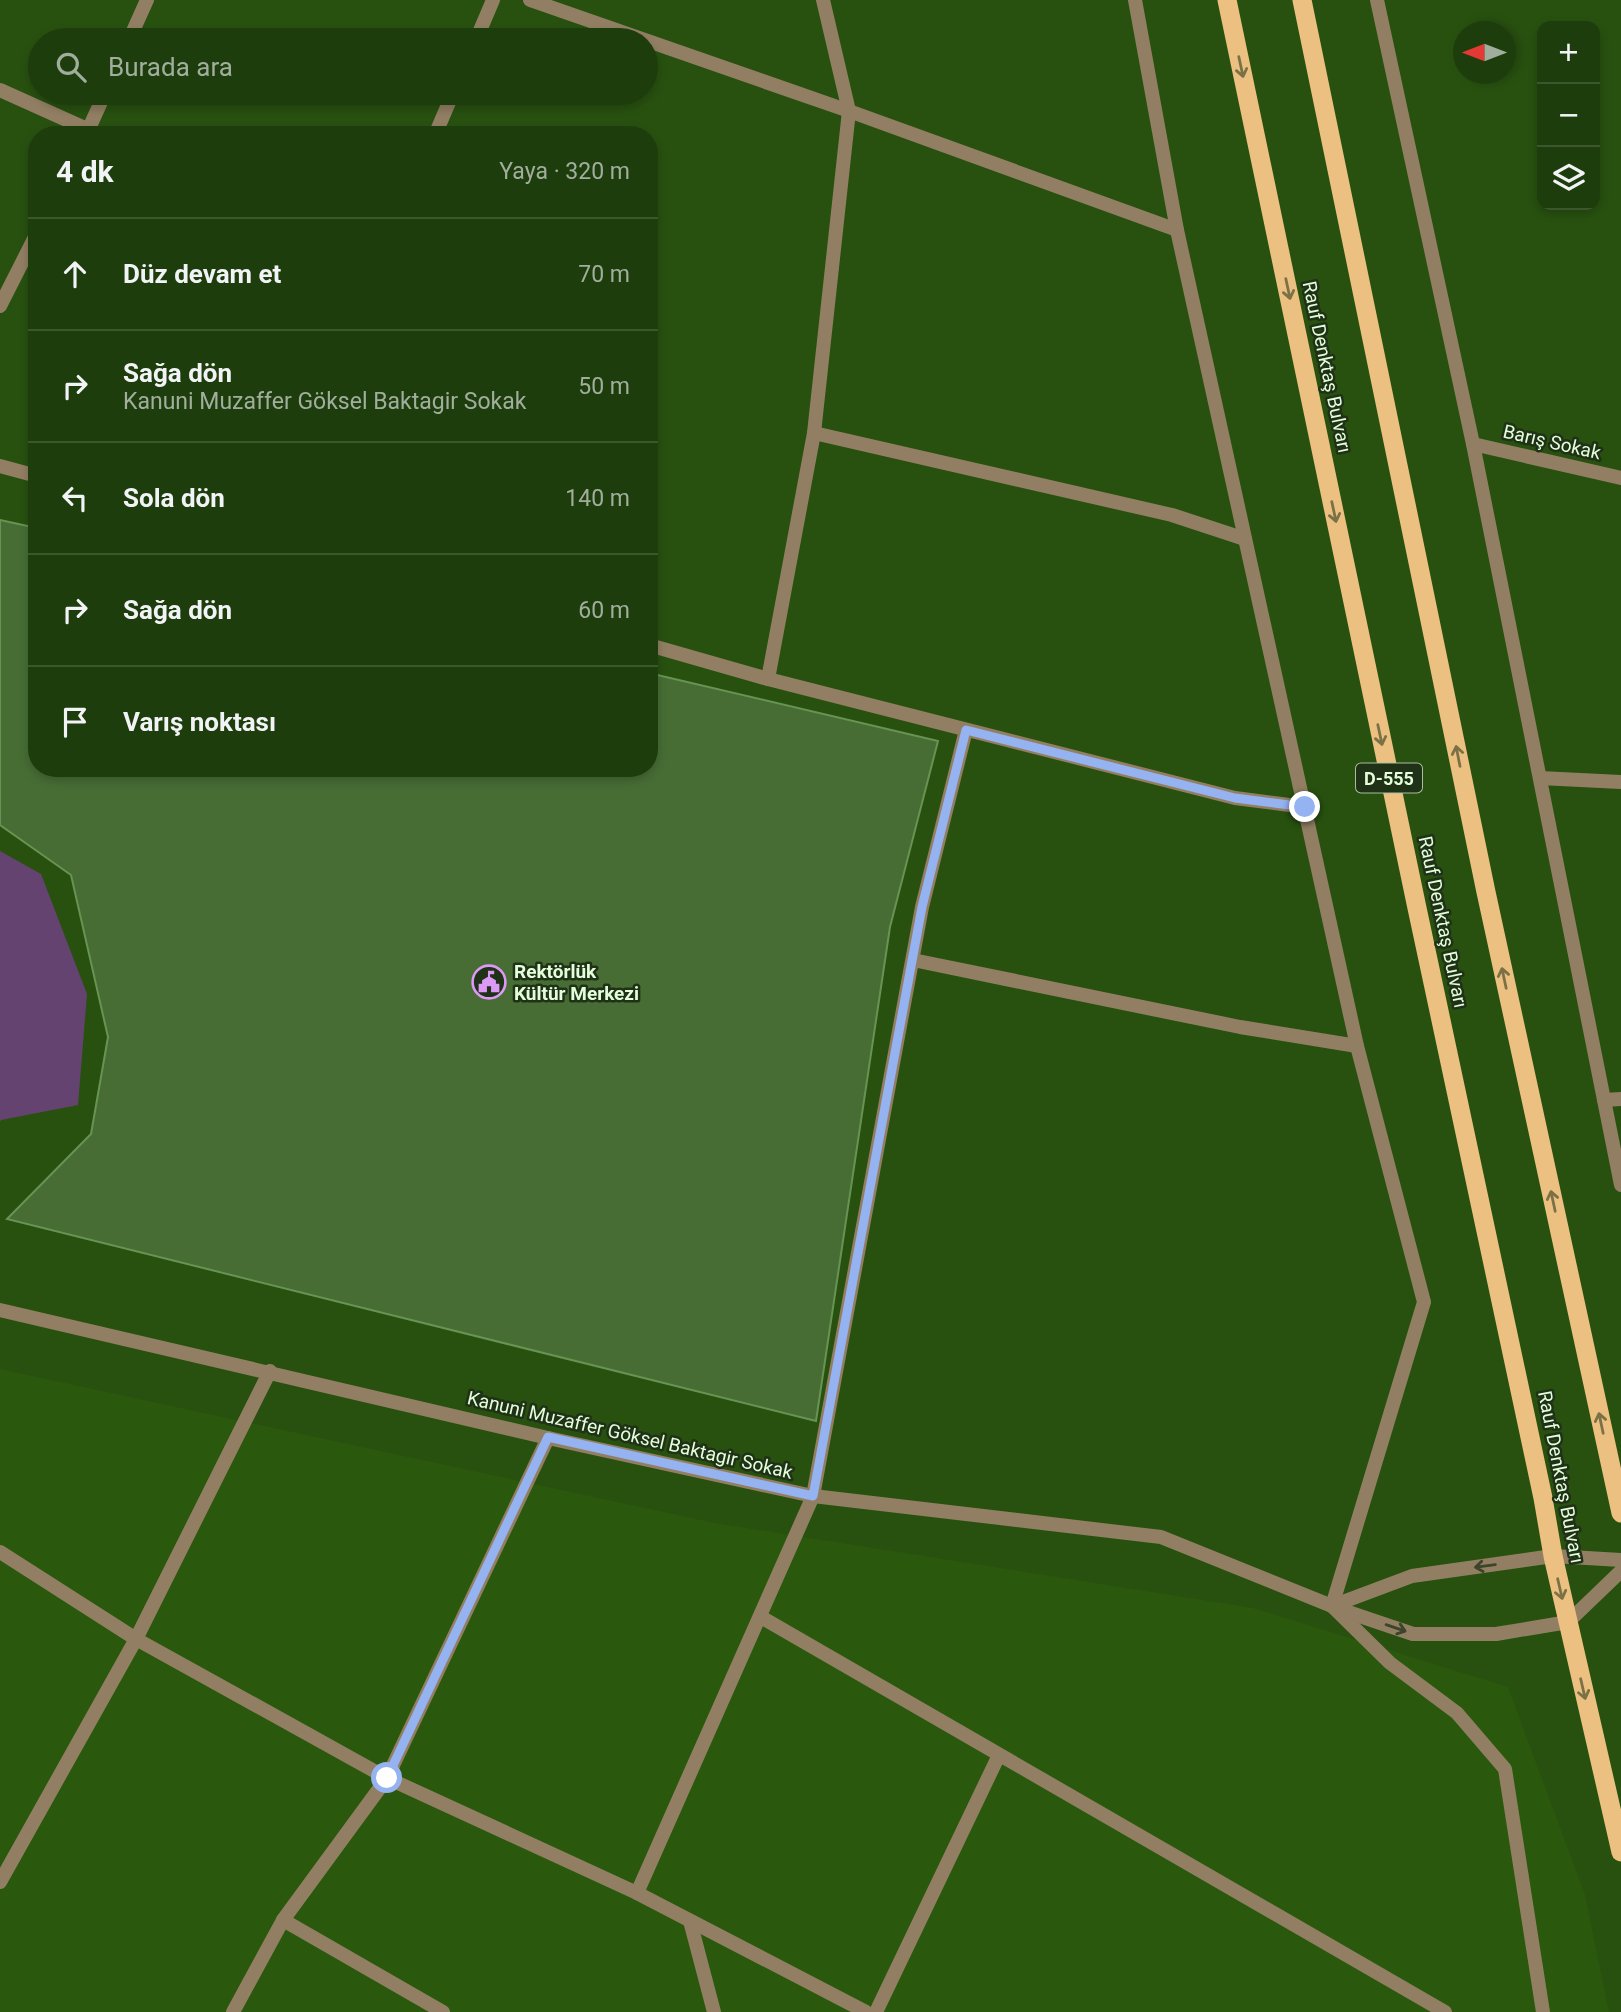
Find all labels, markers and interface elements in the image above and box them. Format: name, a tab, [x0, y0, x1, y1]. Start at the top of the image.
north arrow	[1453, 21, 1516, 84]
map controls	[1537, 21, 1600, 210]
button: +	[1537, 21, 1600, 84]
search box	[28, 28, 658, 105]
icon: search	[52, 48, 90, 86]
text: Burada ara	[108, 52, 233, 82]
one-way arrow	[1234, 55, 1248, 78]
button: −	[1537, 84, 1600, 147]
button: layers	[1537, 147, 1600, 210]
text: 4 dk	[56, 154, 114, 189]
text: Yaya · 320 m	[499, 158, 630, 185]
icon: ahead	[56, 255, 94, 293]
text: Düz devam et	[123, 259, 281, 289]
text: 70 m	[578, 261, 630, 288]
one-way arrow	[1281, 277, 1295, 300]
street label: Rauf Denktaş Bulvarı	[1298, 279, 1356, 455]
text: Sağa dön	[123, 358, 232, 388]
icon: right	[56, 367, 94, 405]
text: 50 m	[578, 373, 630, 400]
text: Kanuni Muzaffer Göksel Baktagir Sokak	[123, 388, 526, 415]
street label: Barış Sokak	[1501, 420, 1603, 464]
icon: left	[56, 479, 94, 517]
text: Sola dön	[123, 483, 225, 513]
text: 140 m	[565, 485, 630, 512]
one-way arrow	[1328, 500, 1342, 523]
icon: right	[56, 591, 94, 629]
text: Sağa dön	[123, 595, 232, 625]
text: 60 m	[578, 597, 630, 624]
icon: arrive	[56, 703, 94, 741]
text: Varış noktası	[123, 707, 276, 737]
one-way arrow	[1374, 723, 1388, 746]
one-way arrow	[1451, 745, 1464, 768]
road number: D-555	[1356, 764, 1422, 792]
route end	[1289, 791, 1320, 822]
street label: Rauf Denktaş Bulvarı	[1414, 834, 1472, 1010]
place label: Rektörlük Kültür Merkezi	[514, 960, 639, 1005]
public building icon: Rektörlük Kültür Merkezi	[470, 963, 508, 1001]
one-way arrow	[1497, 967, 1511, 990]
one-way arrow	[1545, 1190, 1559, 1213]
street label: Kanuni Muzaffer Göksel Baktagir Sokak	[465, 1386, 795, 1484]
street label: Rauf Denktaş Bulvarı	[1533, 1389, 1589, 1565]
one-way arrow	[1594, 1412, 1608, 1435]
one-way arrow	[1474, 1559, 1497, 1572]
one-way arrow	[1554, 1577, 1568, 1600]
one-way arrow	[1385, 1623, 1407, 1635]
one-way arrow	[1577, 1677, 1591, 1700]
route start	[371, 1762, 402, 1793]

